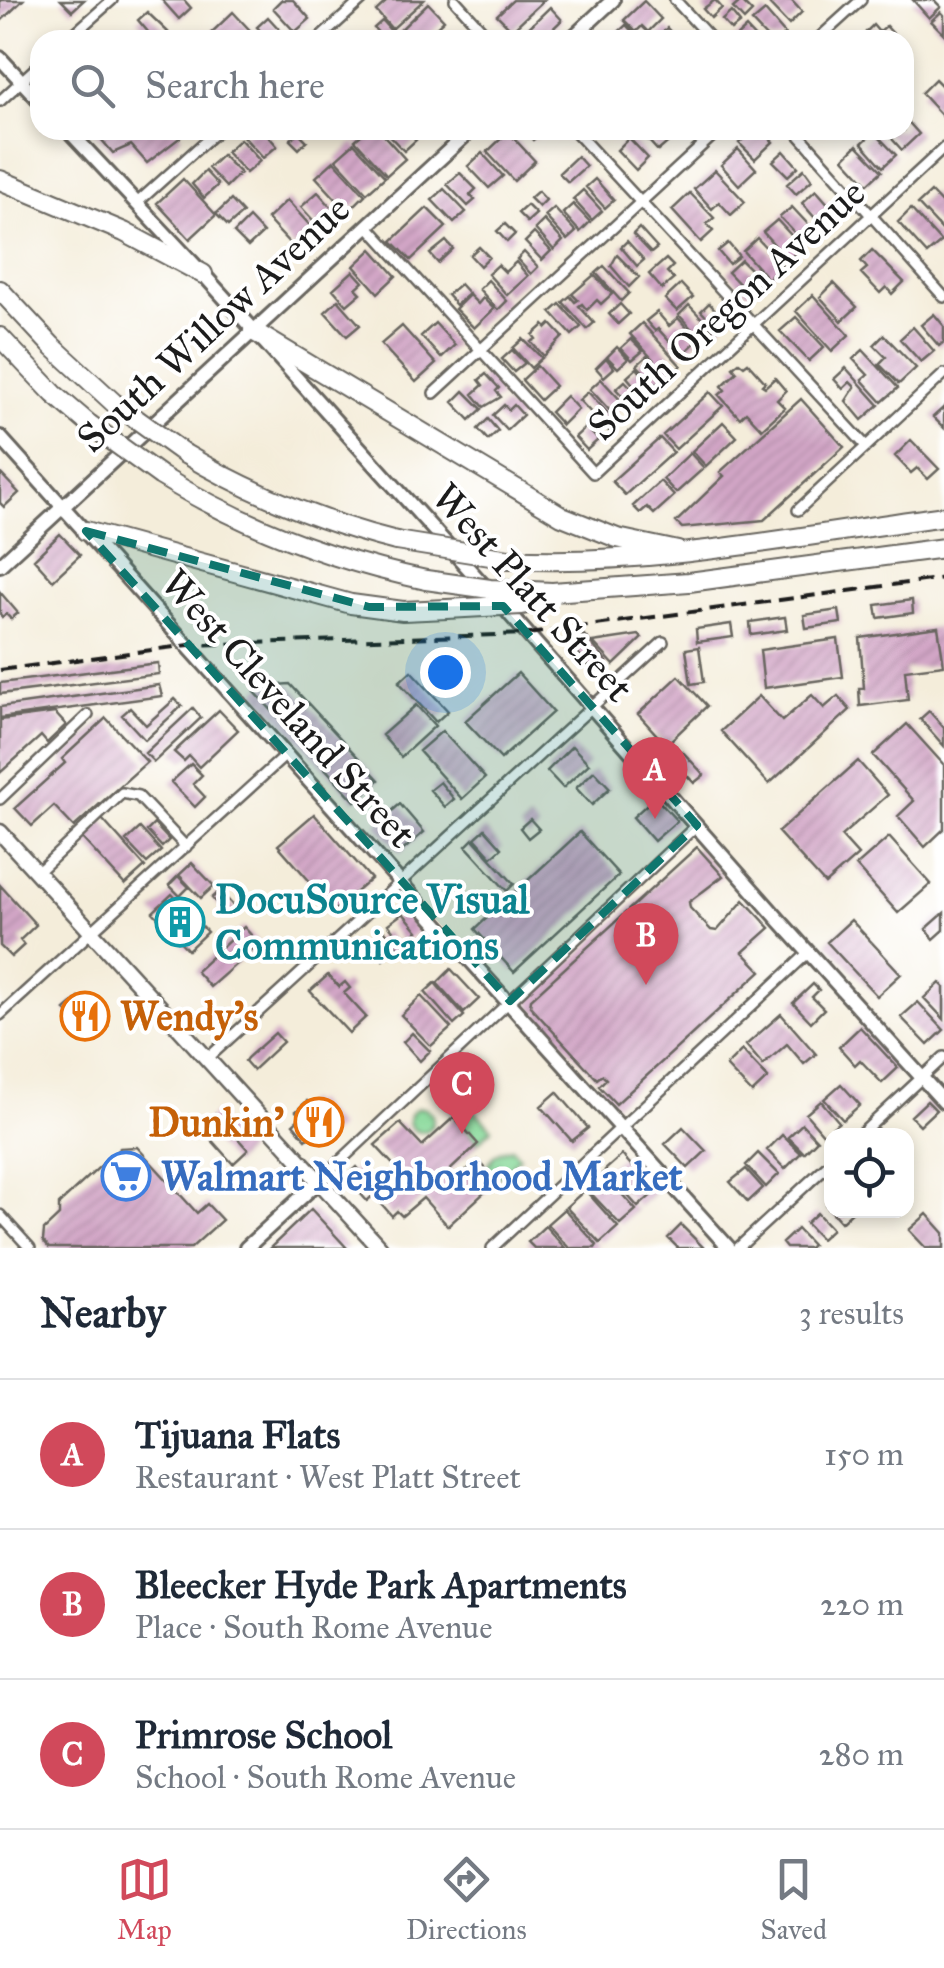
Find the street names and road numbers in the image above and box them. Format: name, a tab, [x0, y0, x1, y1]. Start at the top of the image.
street label: South Oregon Avenue	[578, 168, 875, 450]
street label: South Willow Avenue	[67, 184, 360, 462]
street label: West Platt Street	[422, 473, 644, 712]
street label: West Cleveland Street	[151, 559, 426, 858]

